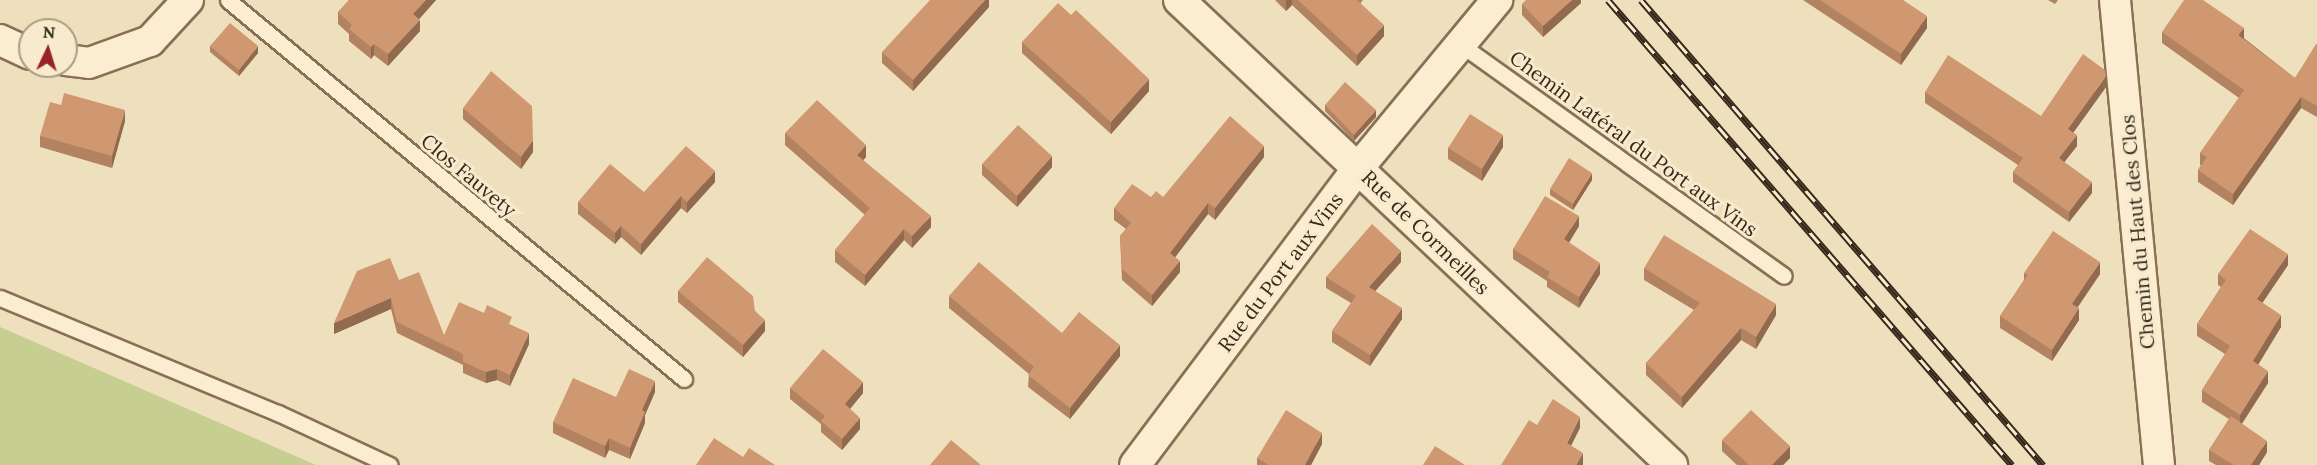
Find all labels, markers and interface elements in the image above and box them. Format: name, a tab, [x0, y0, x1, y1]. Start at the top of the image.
north arrow	[18, 18, 78, 78]
text: N	[42, 22, 56, 42]
street label: Chemin Latéral du Port aux Vins	[1505, 45, 1763, 241]
street label: Chemin du Haut des Clos	[2115, 114, 2159, 350]
street label: Clos Fauvety	[417, 128, 521, 222]
street label: Rue de Cormeilles	[1357, 165, 1495, 299]
street label: Rue du Port aux Vins	[1212, 188, 1348, 356]

